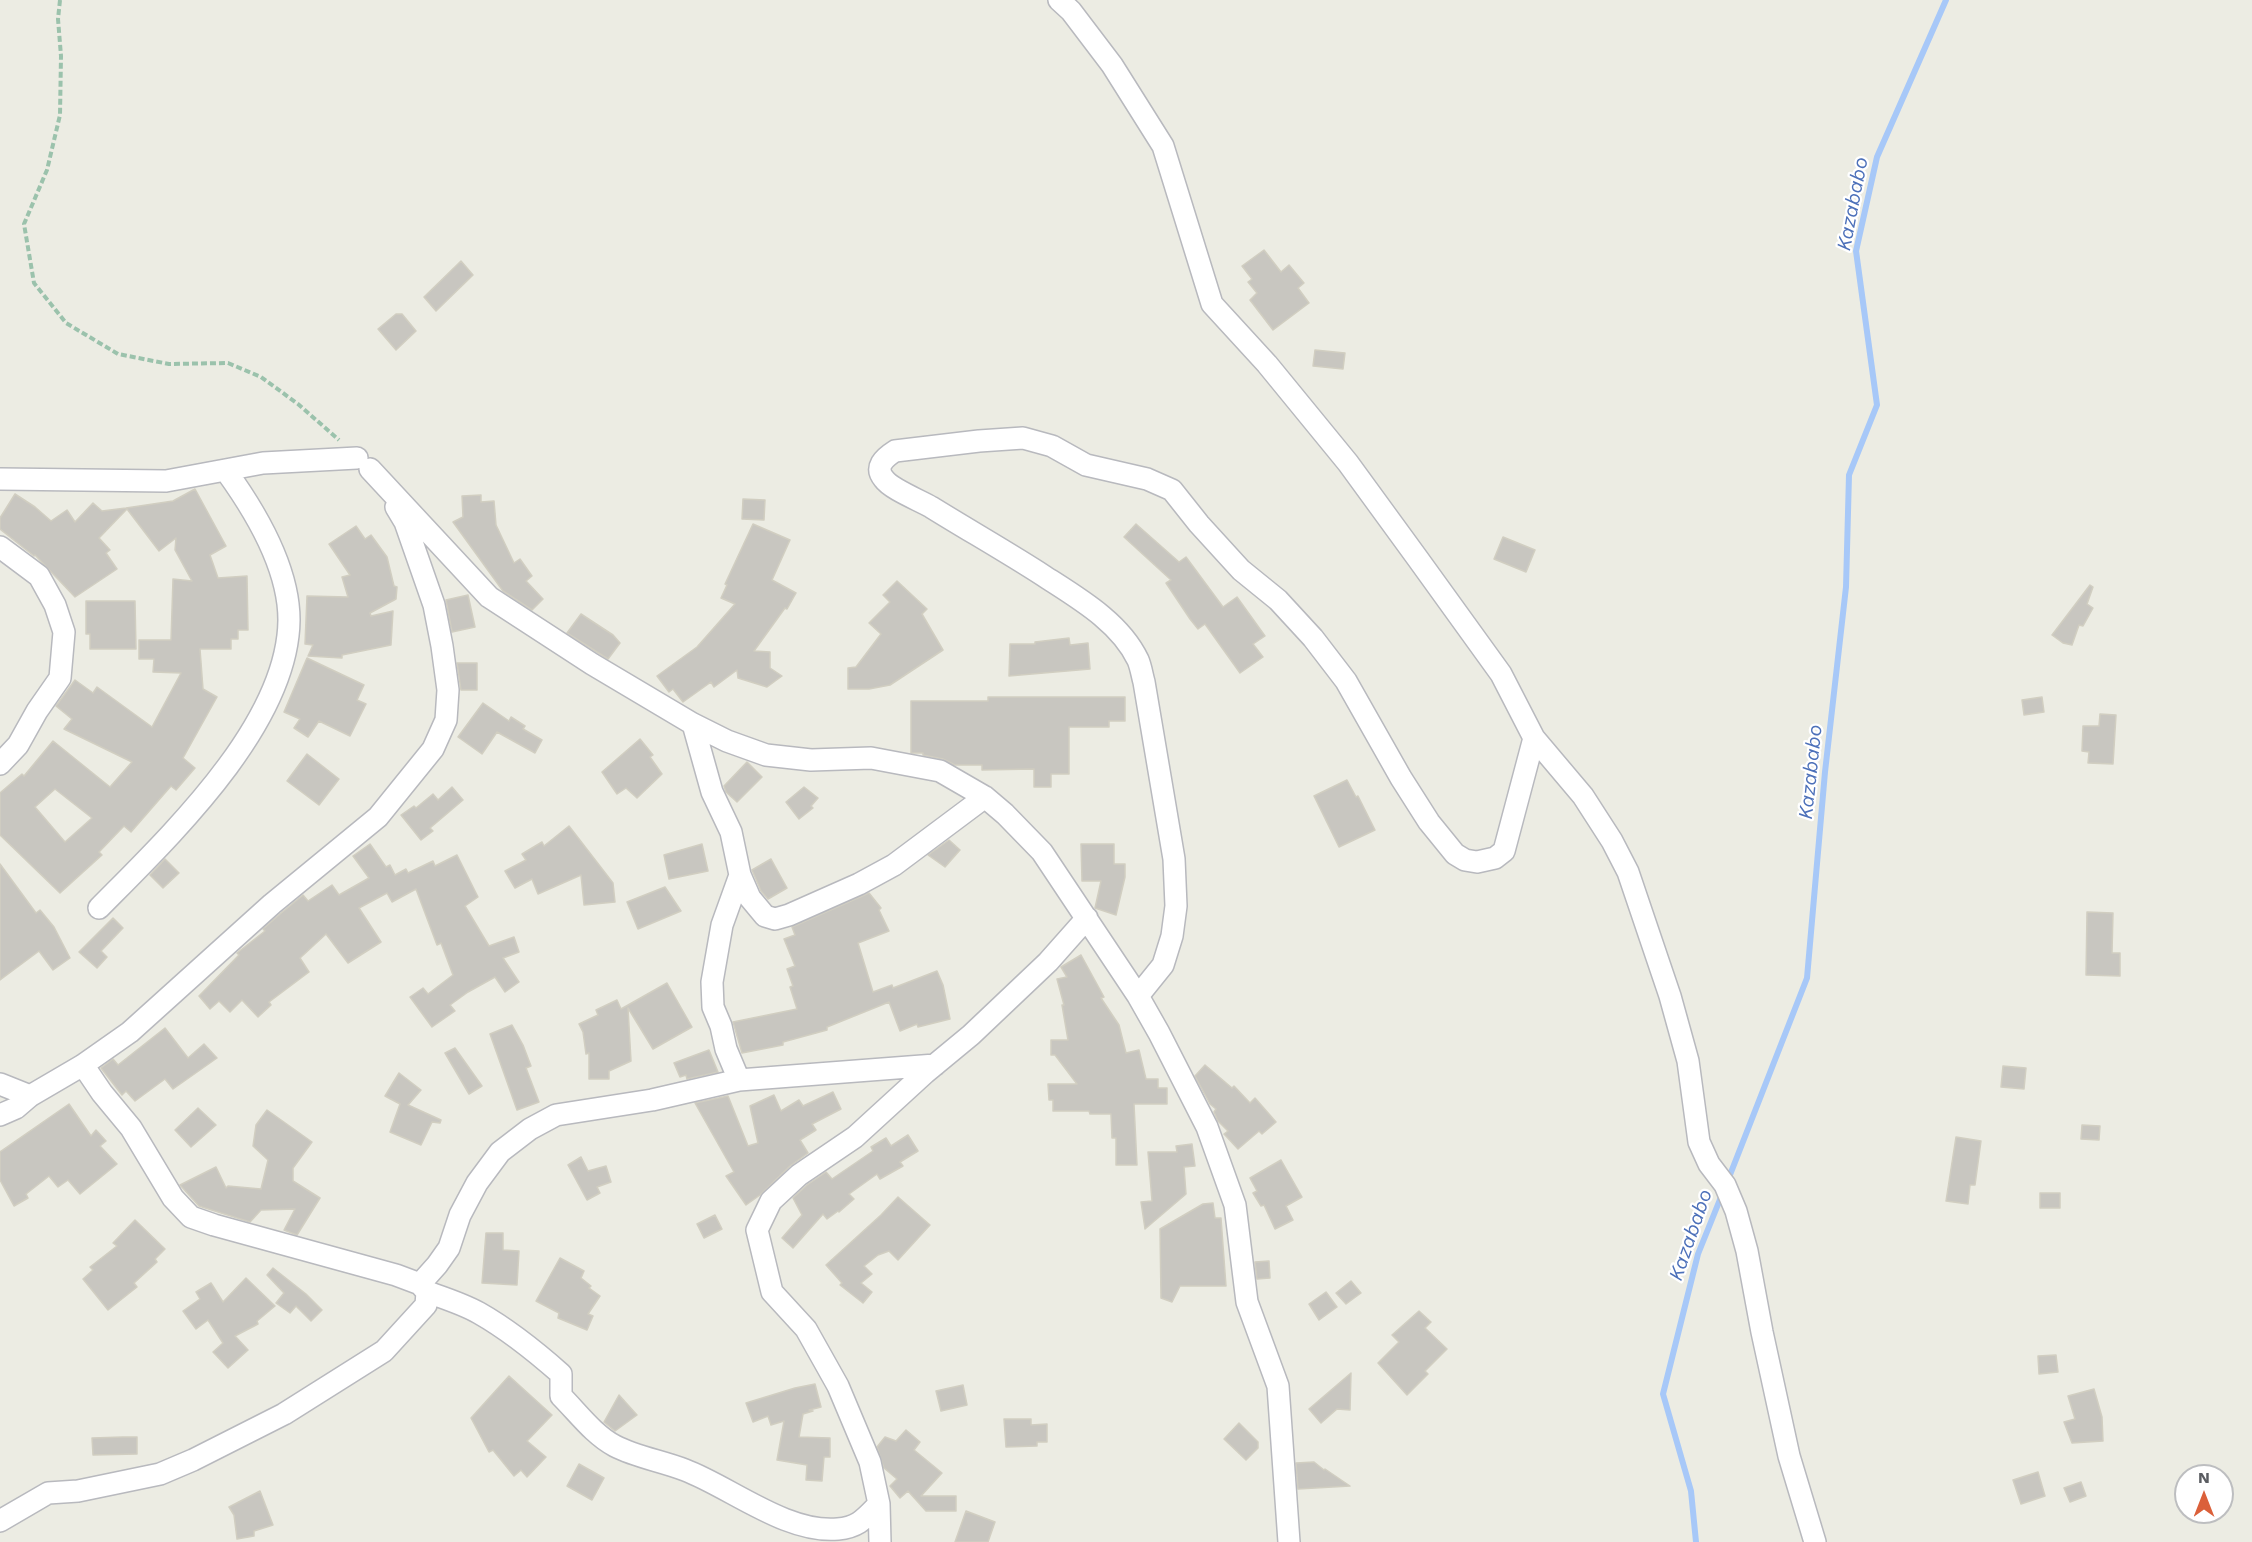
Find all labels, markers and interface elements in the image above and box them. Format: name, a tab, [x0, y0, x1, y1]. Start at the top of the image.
water label: Kazababo	[1832, 155, 1874, 253]
water label: Kazababo	[1794, 723, 1828, 821]
water label: Kazababo	[1664, 1186, 1718, 1284]
north arrow	[2174, 1464, 2234, 1524]
text: N	[2198, 1468, 2210, 1487]

